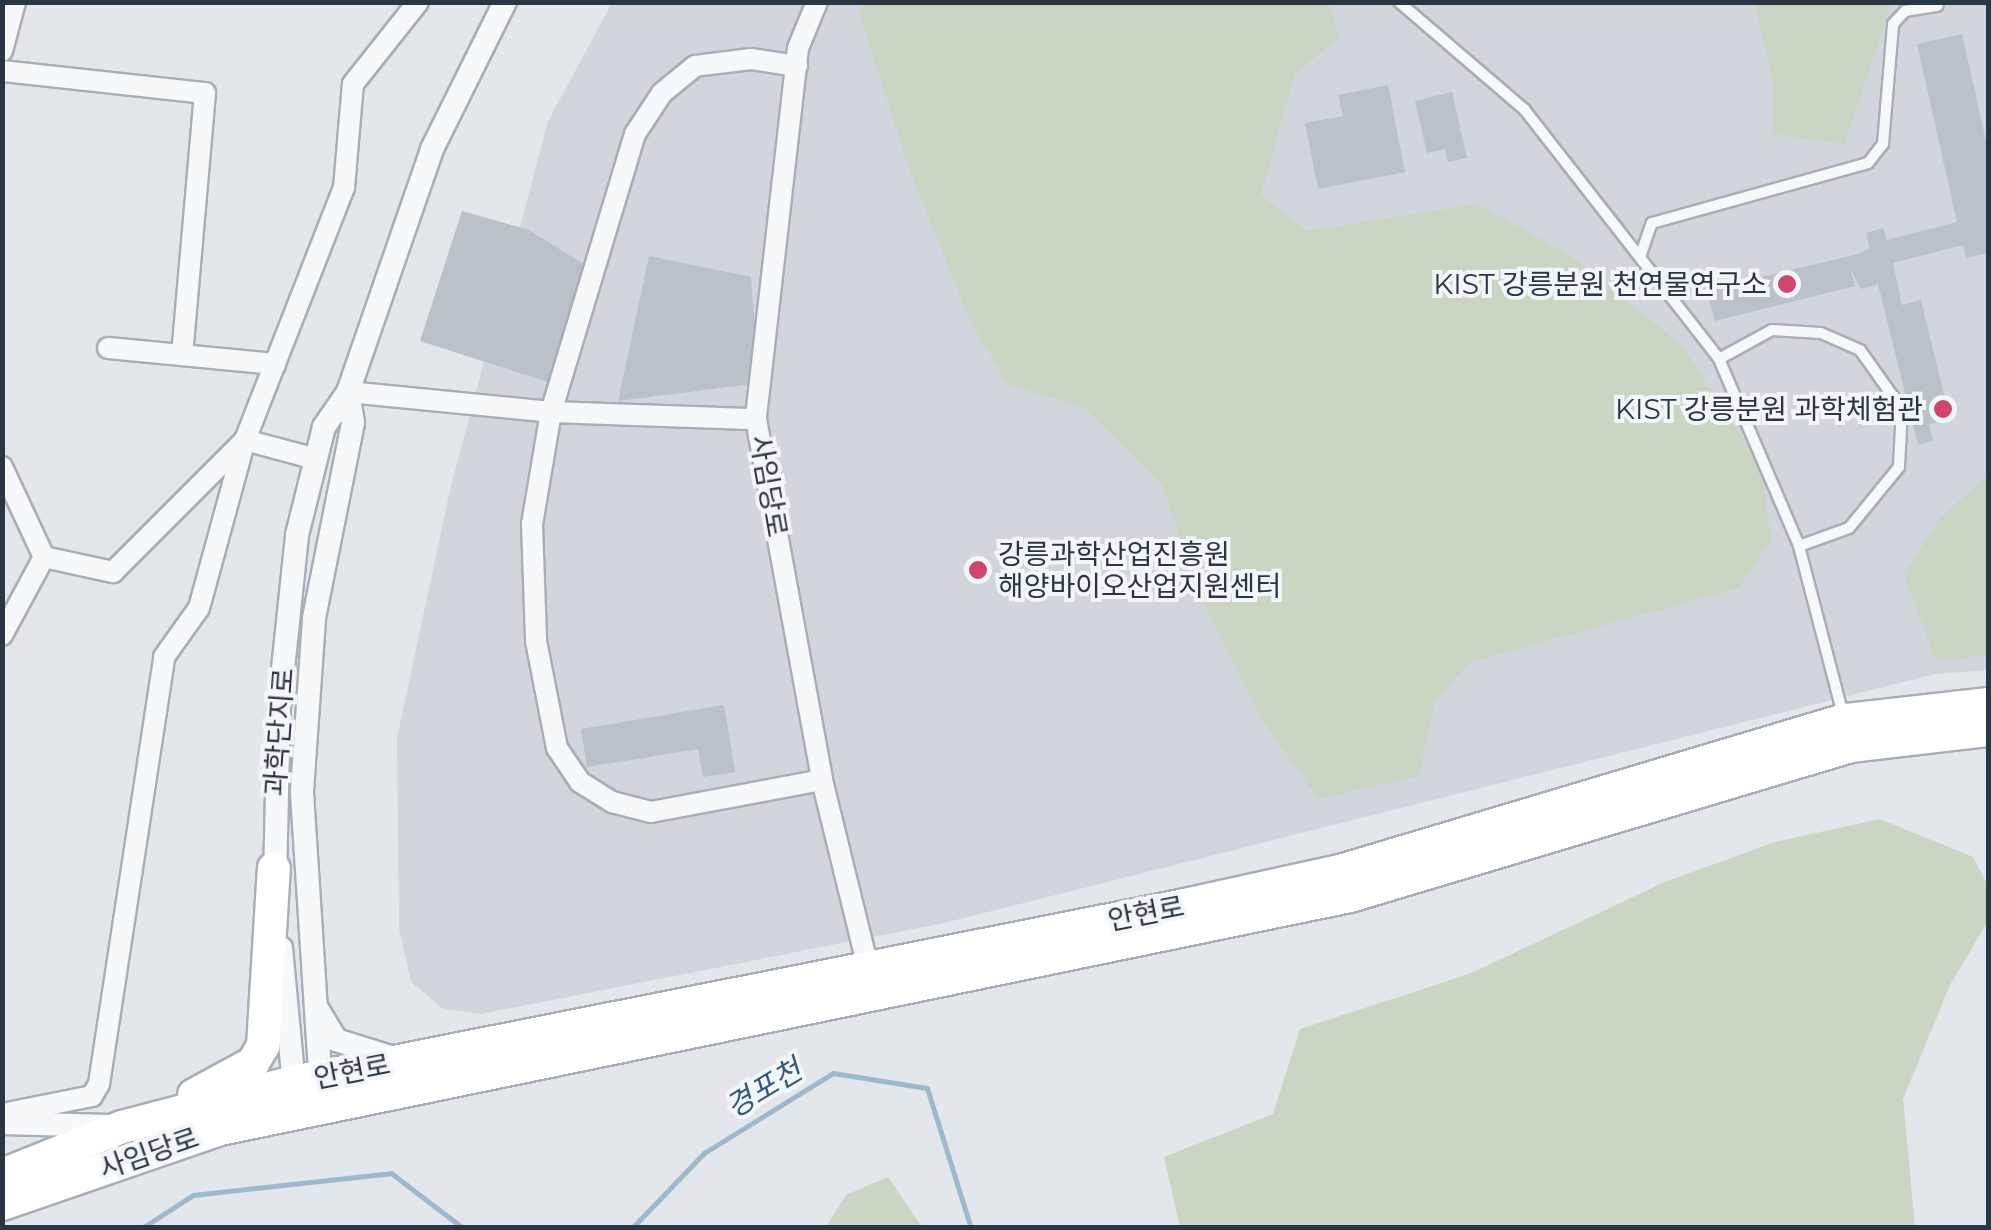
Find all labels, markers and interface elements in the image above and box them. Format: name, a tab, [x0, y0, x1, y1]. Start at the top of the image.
place label: KIST 강릉분원 천연물연구소	[1433, 267, 1767, 301]
marker: KIST 강릉분원 천연물연구소	[1776, 273, 1798, 295]
place label: KIST 강릉분원 과학체험관	[1615, 392, 1923, 426]
marker: KIST 강릉분원 과학체험관	[1932, 398, 1954, 420]
street label: 사임당로	[744, 432, 794, 540]
place label: 강릉과학산업진흥원 해양바이오산업지원센터	[998, 537, 1281, 603]
marker: 강릉과학산업진흥원 해양바이오산업지원센터	[967, 559, 989, 581]
street label: 과학단지로	[258, 667, 300, 797]
street label: 안현로	[1105, 889, 1187, 937]
street label: 안현로	[311, 1047, 393, 1095]
water label: 경포천	[719, 1052, 809, 1126]
street label: 사임당로	[95, 1120, 203, 1186]

